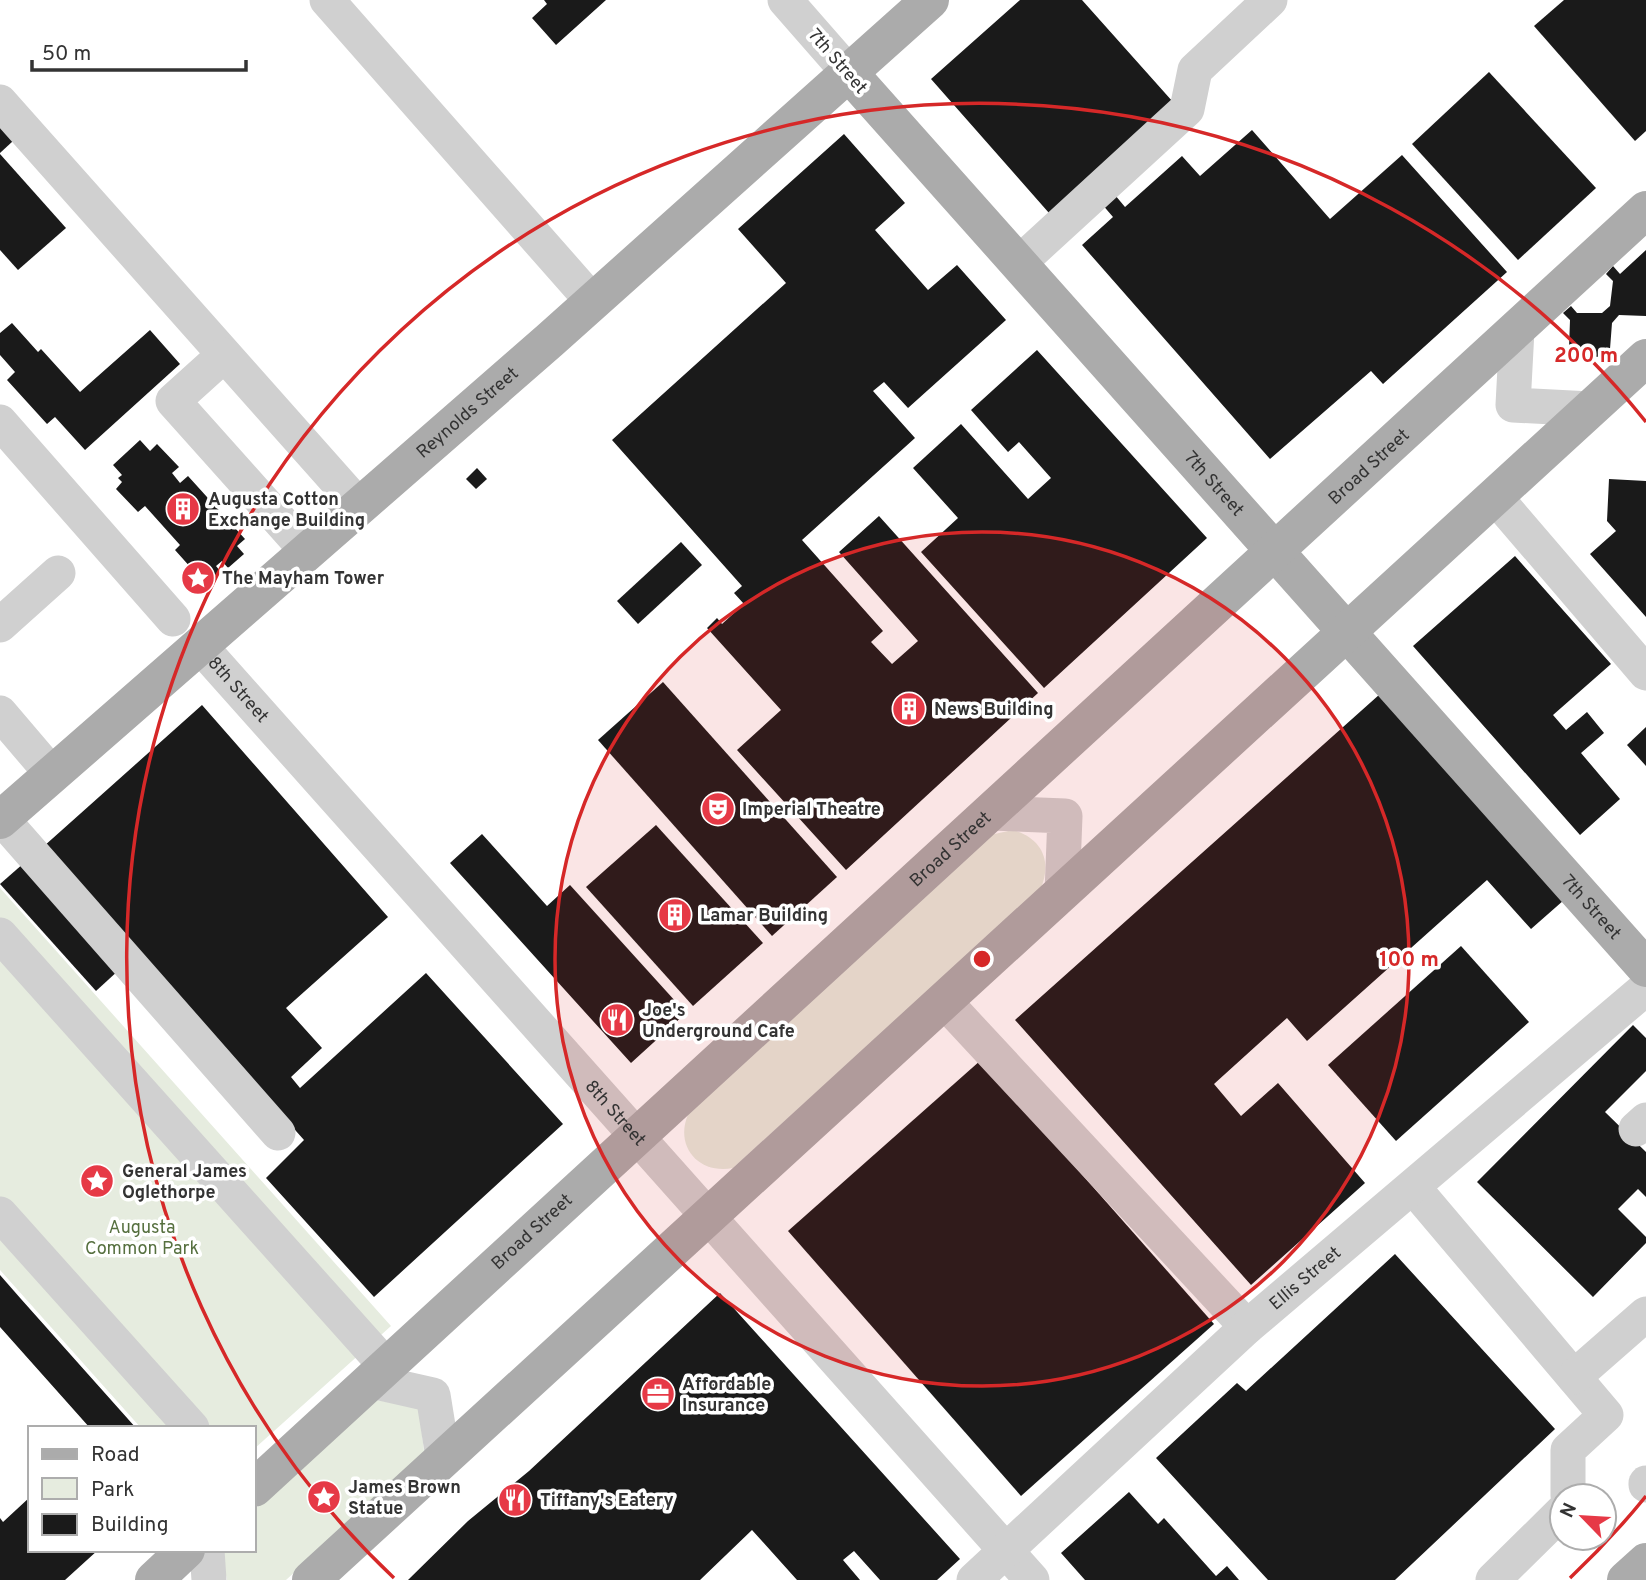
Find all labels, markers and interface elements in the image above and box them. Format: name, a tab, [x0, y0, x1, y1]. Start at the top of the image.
street label: 7th Street	[802, 25, 872, 99]
scale bar	[32, 28, 245, 72]
text: 50 m	[42, 41, 91, 68]
text: 200 m	[1554, 343, 1618, 370]
street label: Reynolds Street	[412, 363, 524, 464]
street label: Broad Street	[1324, 424, 1415, 511]
street label: 7th Street	[1178, 447, 1248, 522]
place label: Augusta Cotton Exchange Building	[208, 489, 365, 533]
building icon: Augusta Cotton Exchange Building	[164, 490, 202, 528]
place icon: The Mayham Tower	[179, 559, 217, 597]
place label: The Mayham Tower	[222, 568, 385, 591]
street label: 8th Street	[202, 652, 273, 728]
building icon: News Building	[890, 690, 928, 728]
place label: News Building	[934, 699, 1054, 722]
theatre icon: Imperial Theatre	[699, 790, 737, 828]
place label: Imperial Theatre	[742, 799, 881, 822]
street label: Broad Street	[906, 807, 997, 893]
street label: 7th Street	[1555, 871, 1625, 945]
building icon: Lamar Building	[656, 896, 694, 934]
place label: Lamar Building	[700, 905, 828, 928]
centre of rings	[970, 947, 994, 971]
text: 100 m	[1379, 947, 1439, 974]
place label: Joe's Underground Cafe	[642, 1000, 795, 1044]
restaurant icon: Joe's Underground Cafe	[598, 1001, 636, 1039]
street label: 8th Street	[579, 1076, 650, 1152]
place label: General James Oglethorpe	[122, 1161, 247, 1205]
place icon: General James Oglethorpe	[78, 1162, 116, 1200]
street label: Broad Street	[487, 1189, 578, 1276]
park label: Augusta Common Park	[85, 1217, 199, 1261]
street label: Ellis Street	[1265, 1242, 1346, 1316]
place label: Affordable Insurance	[682, 1374, 771, 1418]
office icon: Affordable Insurance	[639, 1375, 677, 1413]
legend	[28, 1426, 256, 1552]
text: Road	[91, 1442, 140, 1469]
text: Park	[91, 1477, 134, 1504]
place label: James Brown Statue	[348, 1477, 461, 1521]
place icon: James Brown Statue	[305, 1478, 343, 1516]
restaurant icon: Tiffany's Eatery	[496, 1481, 534, 1519]
north arrow	[1548, 1482, 1618, 1552]
place label: Tiffany's Eatery	[540, 1490, 674, 1513]
text: N	[1556, 1499, 1583, 1522]
text: Building	[91, 1512, 169, 1539]

